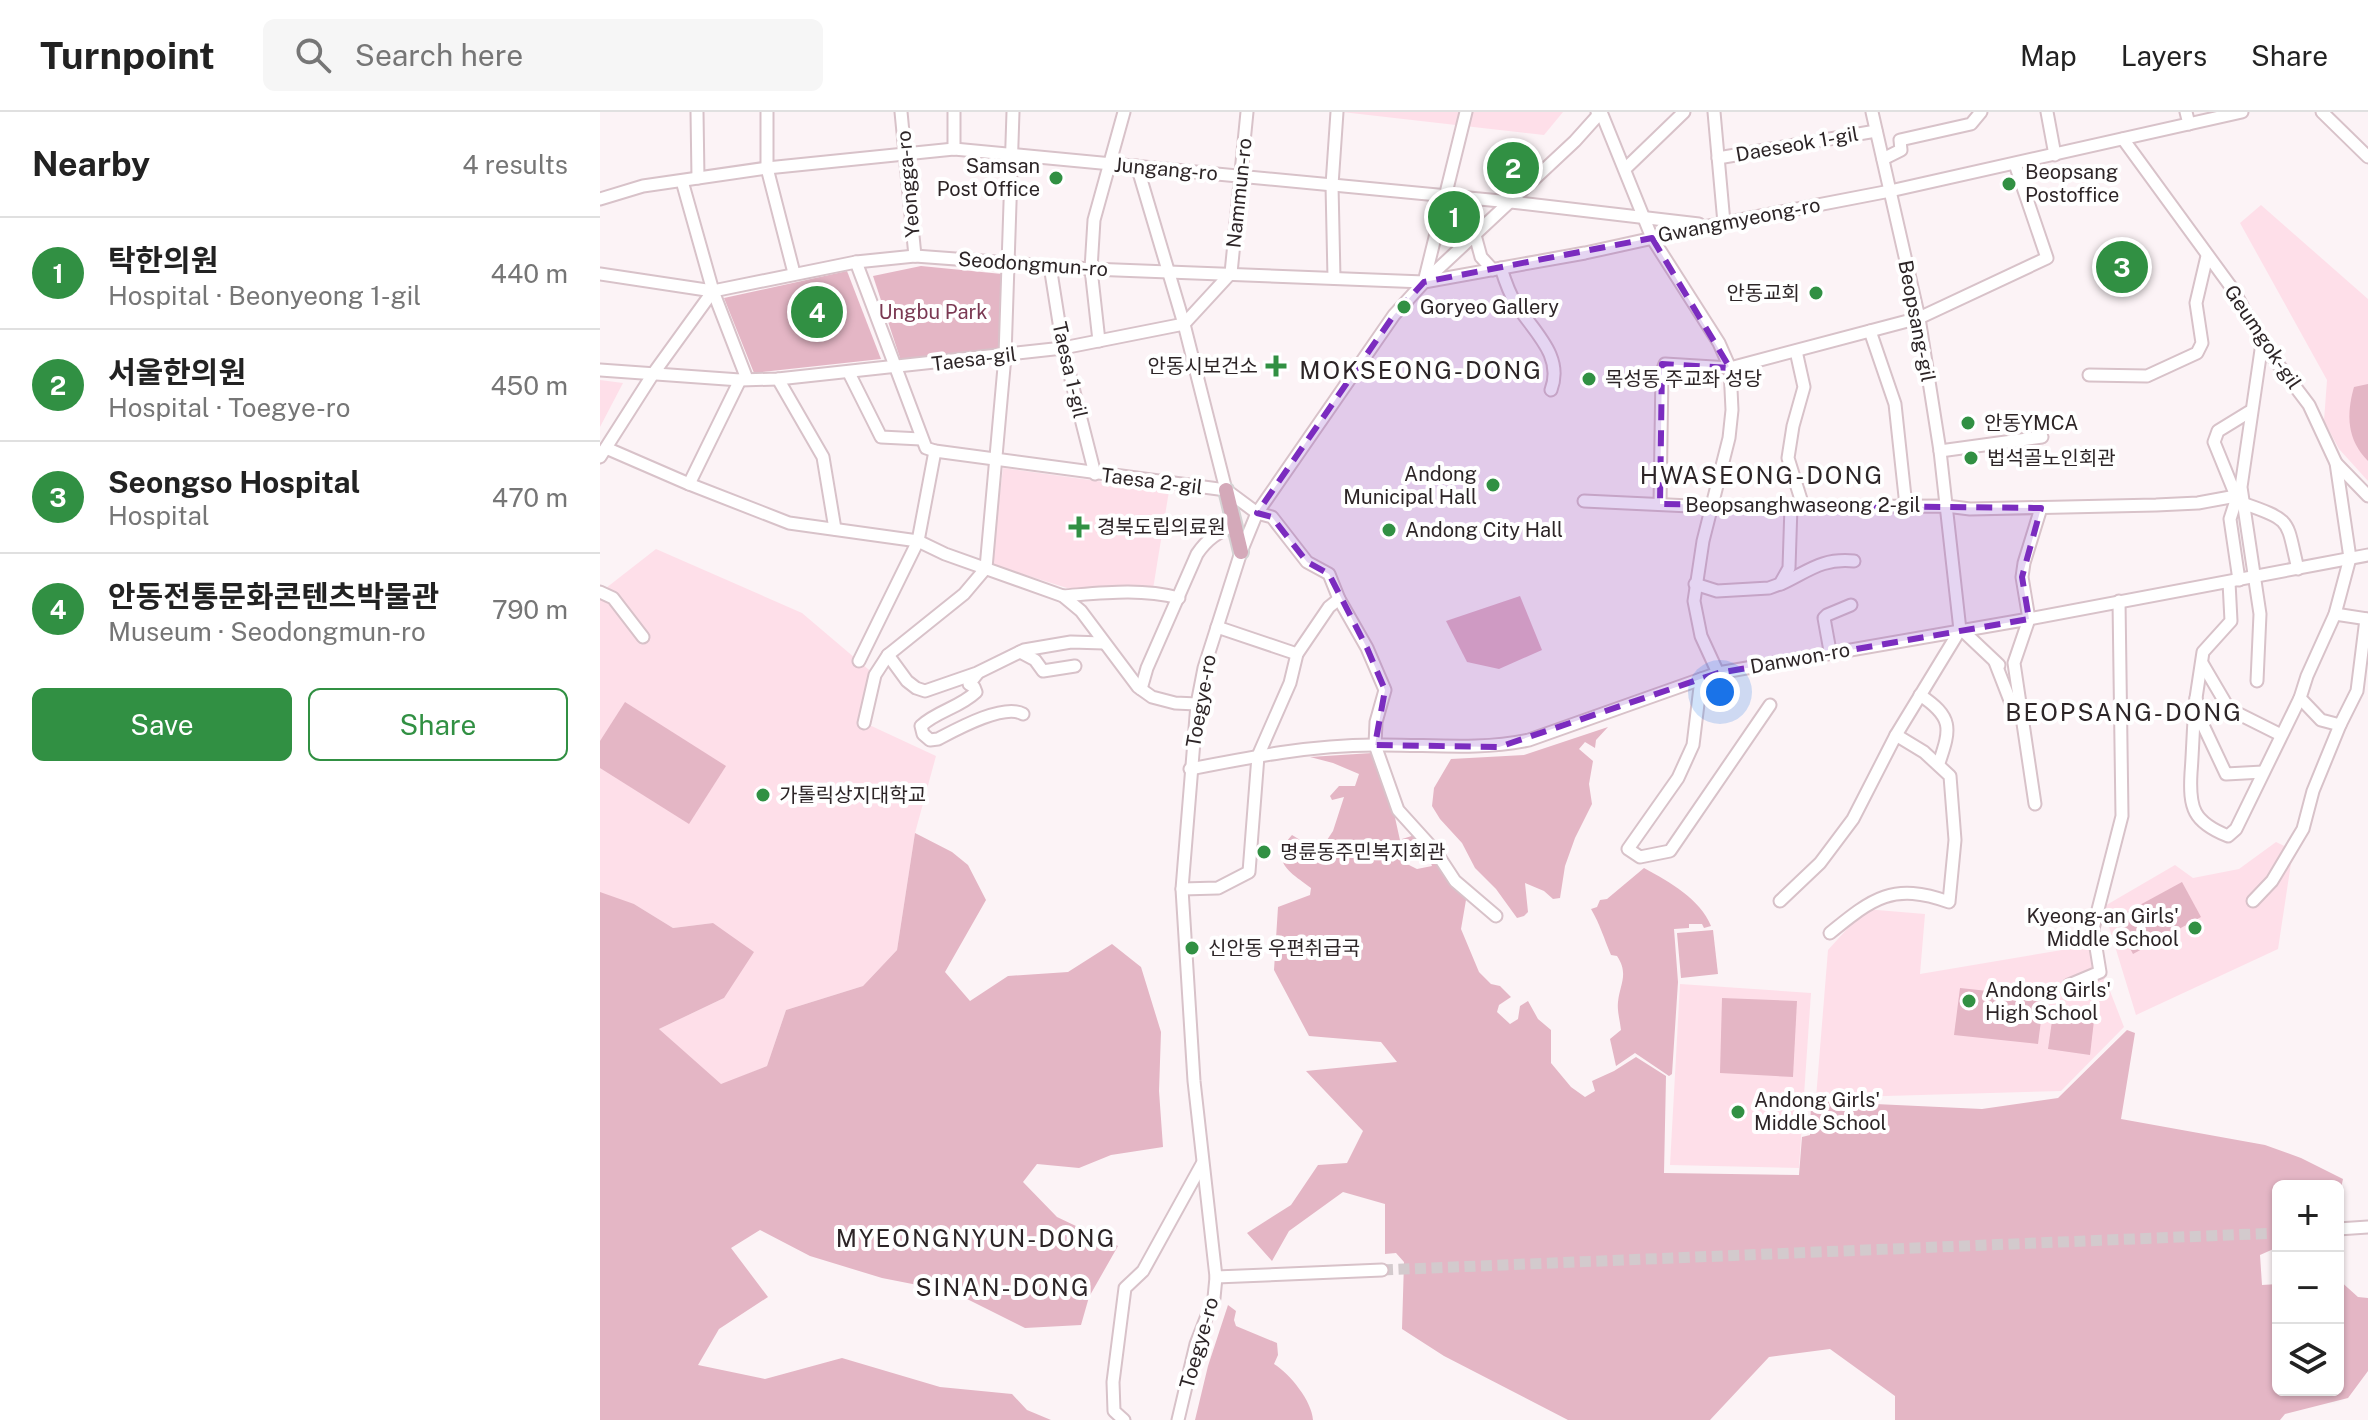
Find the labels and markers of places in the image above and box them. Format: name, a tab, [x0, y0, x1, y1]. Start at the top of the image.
pin: 2	[1487, 138, 1539, 198]
place label: Samsan Post Office	[937, 154, 1040, 201]
place label: Beopsang Postoffice	[2025, 160, 2119, 207]
marker: Samsan Post Office	[1047, 169, 1065, 187]
marker: Beopsang Postoffice	[2000, 175, 2018, 193]
pin: 1	[1428, 187, 1480, 247]
pin: 3	[2096, 237, 2148, 297]
place label: 안동교회	[1726, 281, 1800, 305]
pin: 4	[791, 282, 843, 342]
marker: 안동교회	[1807, 284, 1825, 302]
place label: Goryeo Gallery	[1420, 295, 1559, 319]
marker: Goryeo Gallery	[1395, 298, 1413, 316]
place label: 안동시보건소	[1148, 354, 1258, 378]
marker: 안동시보건소	[1265, 355, 1287, 377]
place label: 목성동 주교좌 성당	[1605, 367, 1762, 391]
marker: 목성동 주교좌 성당	[1580, 370, 1598, 388]
place label: 안동YMCA	[1984, 411, 2078, 435]
marker: 안동YMCA	[1959, 414, 1977, 432]
place label: 법석골노인회관	[1987, 446, 2116, 470]
marker: 법석골노인회관	[1962, 449, 1980, 467]
place label: Andong Municipal Hall	[1343, 462, 1477, 509]
marker: Andong Municipal Hall	[1484, 476, 1502, 494]
place label: 경북도립의료원	[1097, 515, 1226, 539]
marker: 경북도립의료원	[1068, 516, 1090, 538]
place label: Andong City Hall	[1405, 518, 1563, 542]
marker: Andong City Hall	[1380, 521, 1398, 539]
place label: 가톨릭상지대학교	[779, 783, 926, 807]
marker: 가톨릭상지대학교	[754, 786, 772, 804]
place label: 명륜동주민복지회관	[1280, 840, 1446, 864]
marker: 명륜동주민복지회관	[1255, 843, 1273, 861]
place label: Kyeong-an Girls' Middle School	[2027, 904, 2179, 951]
marker: Kyeong-an Girls' Middle School	[2186, 919, 2204, 937]
place label: 신안동 우편취급국	[1208, 936, 1360, 960]
marker: 신안동 우편취급국	[1183, 939, 1201, 957]
place label: Andong Girls' High School	[1985, 978, 2111, 1025]
marker: Andong Girls' High School	[1960, 992, 1978, 1010]
place label: Andong Girls' Middle School	[1754, 1088, 1887, 1135]
marker: Andong Girls' Middle School	[1729, 1103, 1747, 1121]

